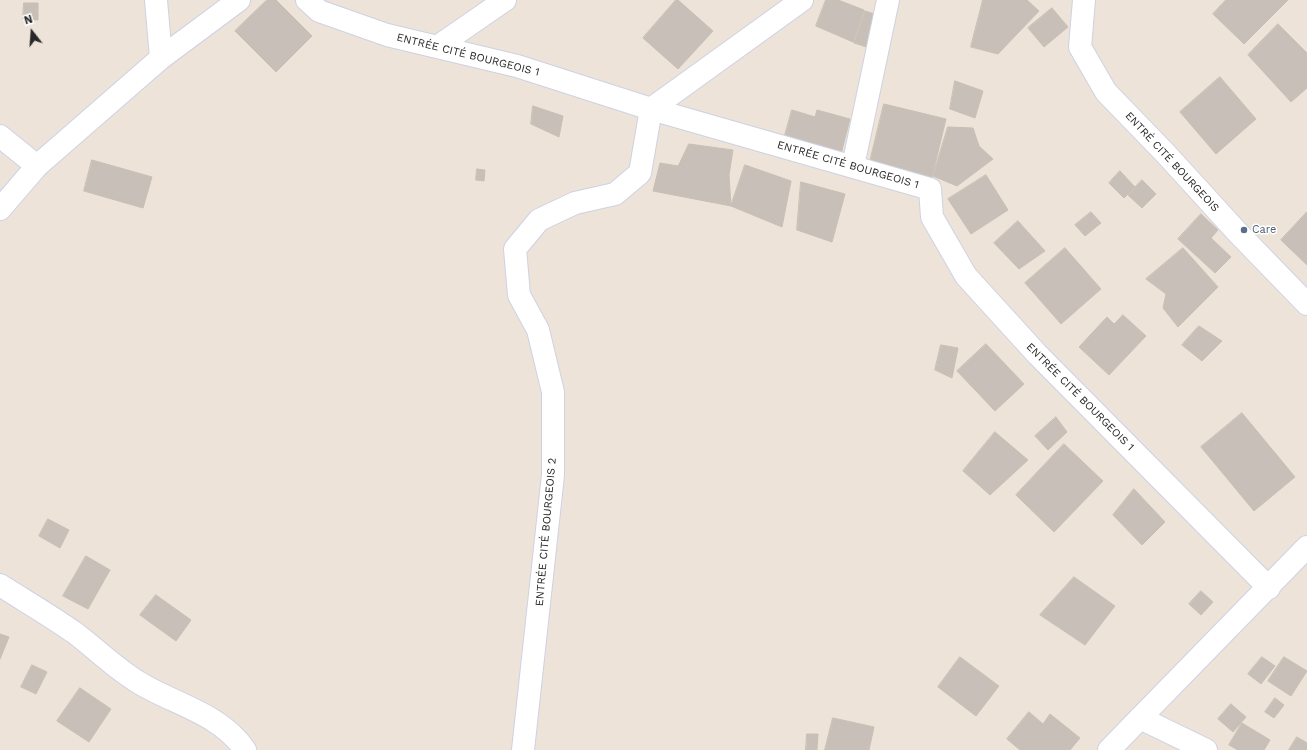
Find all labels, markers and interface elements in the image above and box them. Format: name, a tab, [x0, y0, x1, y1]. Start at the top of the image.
north arrow	[12, 12, 52, 52]
text: N	[23, 13, 34, 27]
street label: ENTRÉE CITÉ BOURGEOIS 1	[395, 31, 541, 79]
street label: ENTRÉ CITÉ BOURGEOIS	[1122, 109, 1222, 215]
street label: ENTRÉE CITÉ BOURGEOIS 1	[776, 138, 920, 192]
place label: Care	[1252, 223, 1276, 237]
marker: Care	[1239, 225, 1249, 235]
street label: ENTRÉE CITÉ BOURGEOIS 1	[1023, 340, 1137, 454]
street label: ENTRÉE CITÉ BOURGEOIS 2	[533, 457, 559, 607]

